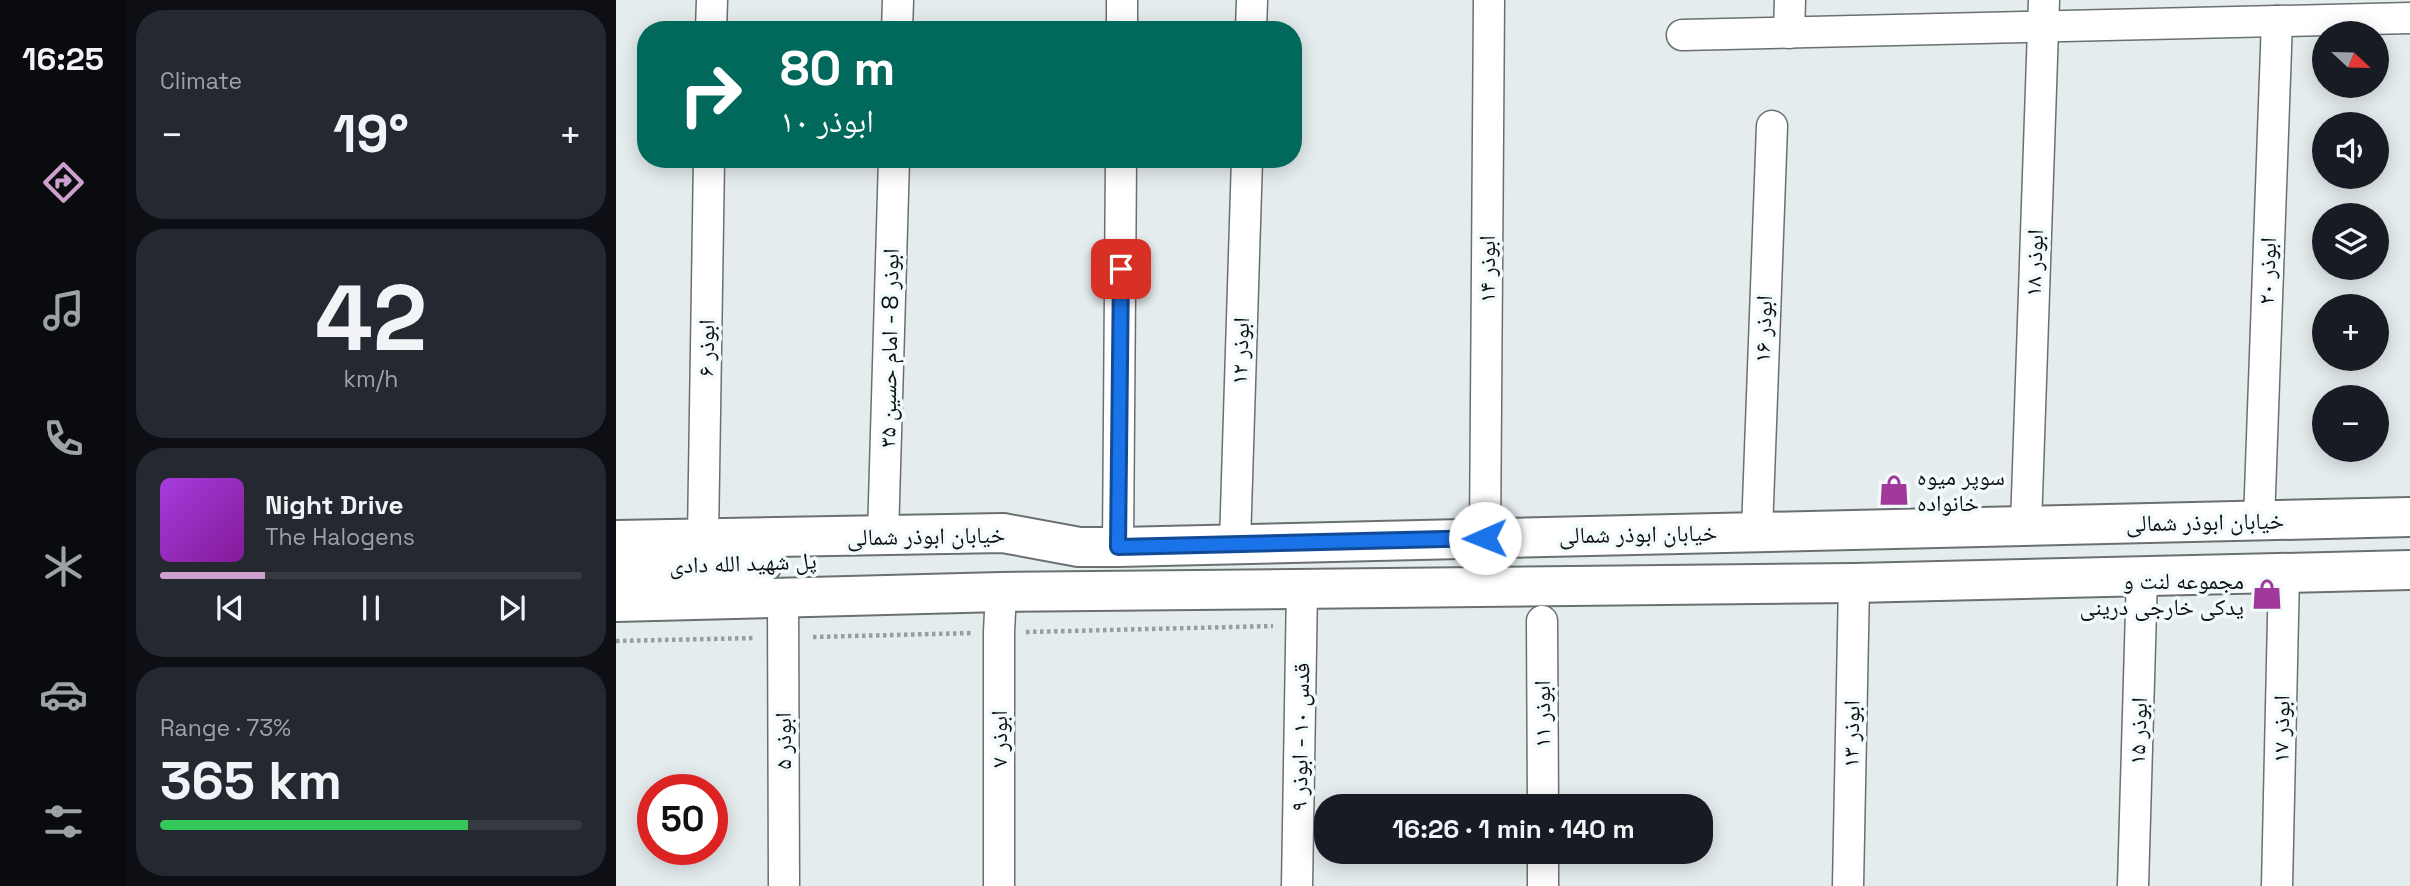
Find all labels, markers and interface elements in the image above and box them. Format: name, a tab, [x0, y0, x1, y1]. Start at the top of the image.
north arrow	[2312, 21, 2389, 98]
map controls	[2312, 21, 2389, 462]
text: 80 m	[780, 37, 895, 99]
text: 16:25	[22, 39, 104, 79]
icon: right	[665, 49, 756, 140]
text: Climate	[160, 66, 242, 96]
text: 19°	[333, 101, 409, 167]
text: ابوذر ۱۰	[780, 101, 874, 141]
text: −	[160, 111, 184, 159]
text: +	[558, 111, 582, 159]
button: sound	[2312, 112, 2389, 189]
icon: directions	[39, 158, 88, 207]
button: layers	[2312, 203, 2389, 280]
street label: ابوذر ۱۸	[2018, 229, 2050, 297]
street label: ابوذر ۱۴	[1472, 235, 1502, 303]
street label: ابوذر ۲۰	[2251, 237, 2283, 305]
pin	[1091, 239, 1151, 299]
street label: ابوذر 8 - امام حسین ۳۵	[872, 248, 907, 448]
icon: arrive	[1102, 250, 1140, 288]
text: 42	[315, 260, 427, 377]
icon: music	[39, 286, 88, 335]
button: +	[2312, 294, 2389, 371]
street label: ابوذر ۱۶	[1747, 295, 1779, 363]
street label: ابوذر ۱۲	[1224, 317, 1256, 385]
street label: ابوذر ۶	[691, 319, 721, 377]
text: km/h	[344, 364, 398, 394]
button: −	[2312, 385, 2389, 462]
icon: phone	[39, 414, 88, 463]
place label: سوپر میوه خانواده	[1917, 462, 2005, 518]
shop icon: سوپر میوه خانواده	[1877, 473, 1911, 507]
text: Night Drive	[265, 488, 403, 522]
position arrow	[1448, 501, 1522, 575]
street label: خیابان ابوذر شمالی	[2126, 506, 2284, 538]
street label: خیابان ابوذر شمالی	[1559, 518, 1717, 550]
street label: خیابان ابوذر شمالی	[847, 520, 1005, 552]
text: The Halogens	[265, 522, 415, 552]
icon: climate	[39, 542, 88, 591]
street label: پل شهید الله دادی	[669, 545, 817, 581]
place label: مجموعه لنت و یدکی خارجی درینی	[2079, 566, 2244, 622]
shop icon: مجموعه لنت و یدکی خارجی درینی	[2250, 577, 2284, 611]
icon: previous	[211, 589, 249, 627]
icon: pause	[352, 589, 390, 627]
icon: next	[493, 589, 531, 627]
street label: قدس ۱۰ - ابوذر ۹	[1284, 662, 1316, 812]
icon: car	[39, 670, 88, 719]
street label: ابوذر ۱۱	[1527, 680, 1557, 748]
street label: ابوذر ۱۷	[2265, 695, 2297, 763]
street label: ابوذر ۱۵	[2122, 697, 2154, 765]
street label: ابوذر ۱۳	[1835, 700, 1867, 768]
street label: ابوذر ۷	[984, 710, 1014, 768]
street label: ابوذر ۵	[768, 712, 798, 770]
text: Range · 73%	[160, 713, 291, 743]
text: 365 km	[160, 748, 342, 814]
speed limit sign: 50	[637, 774, 728, 865]
icon: filters	[39, 797, 88, 846]
text: 16:26 · 1 min · 140 m	[1392, 812, 1635, 846]

